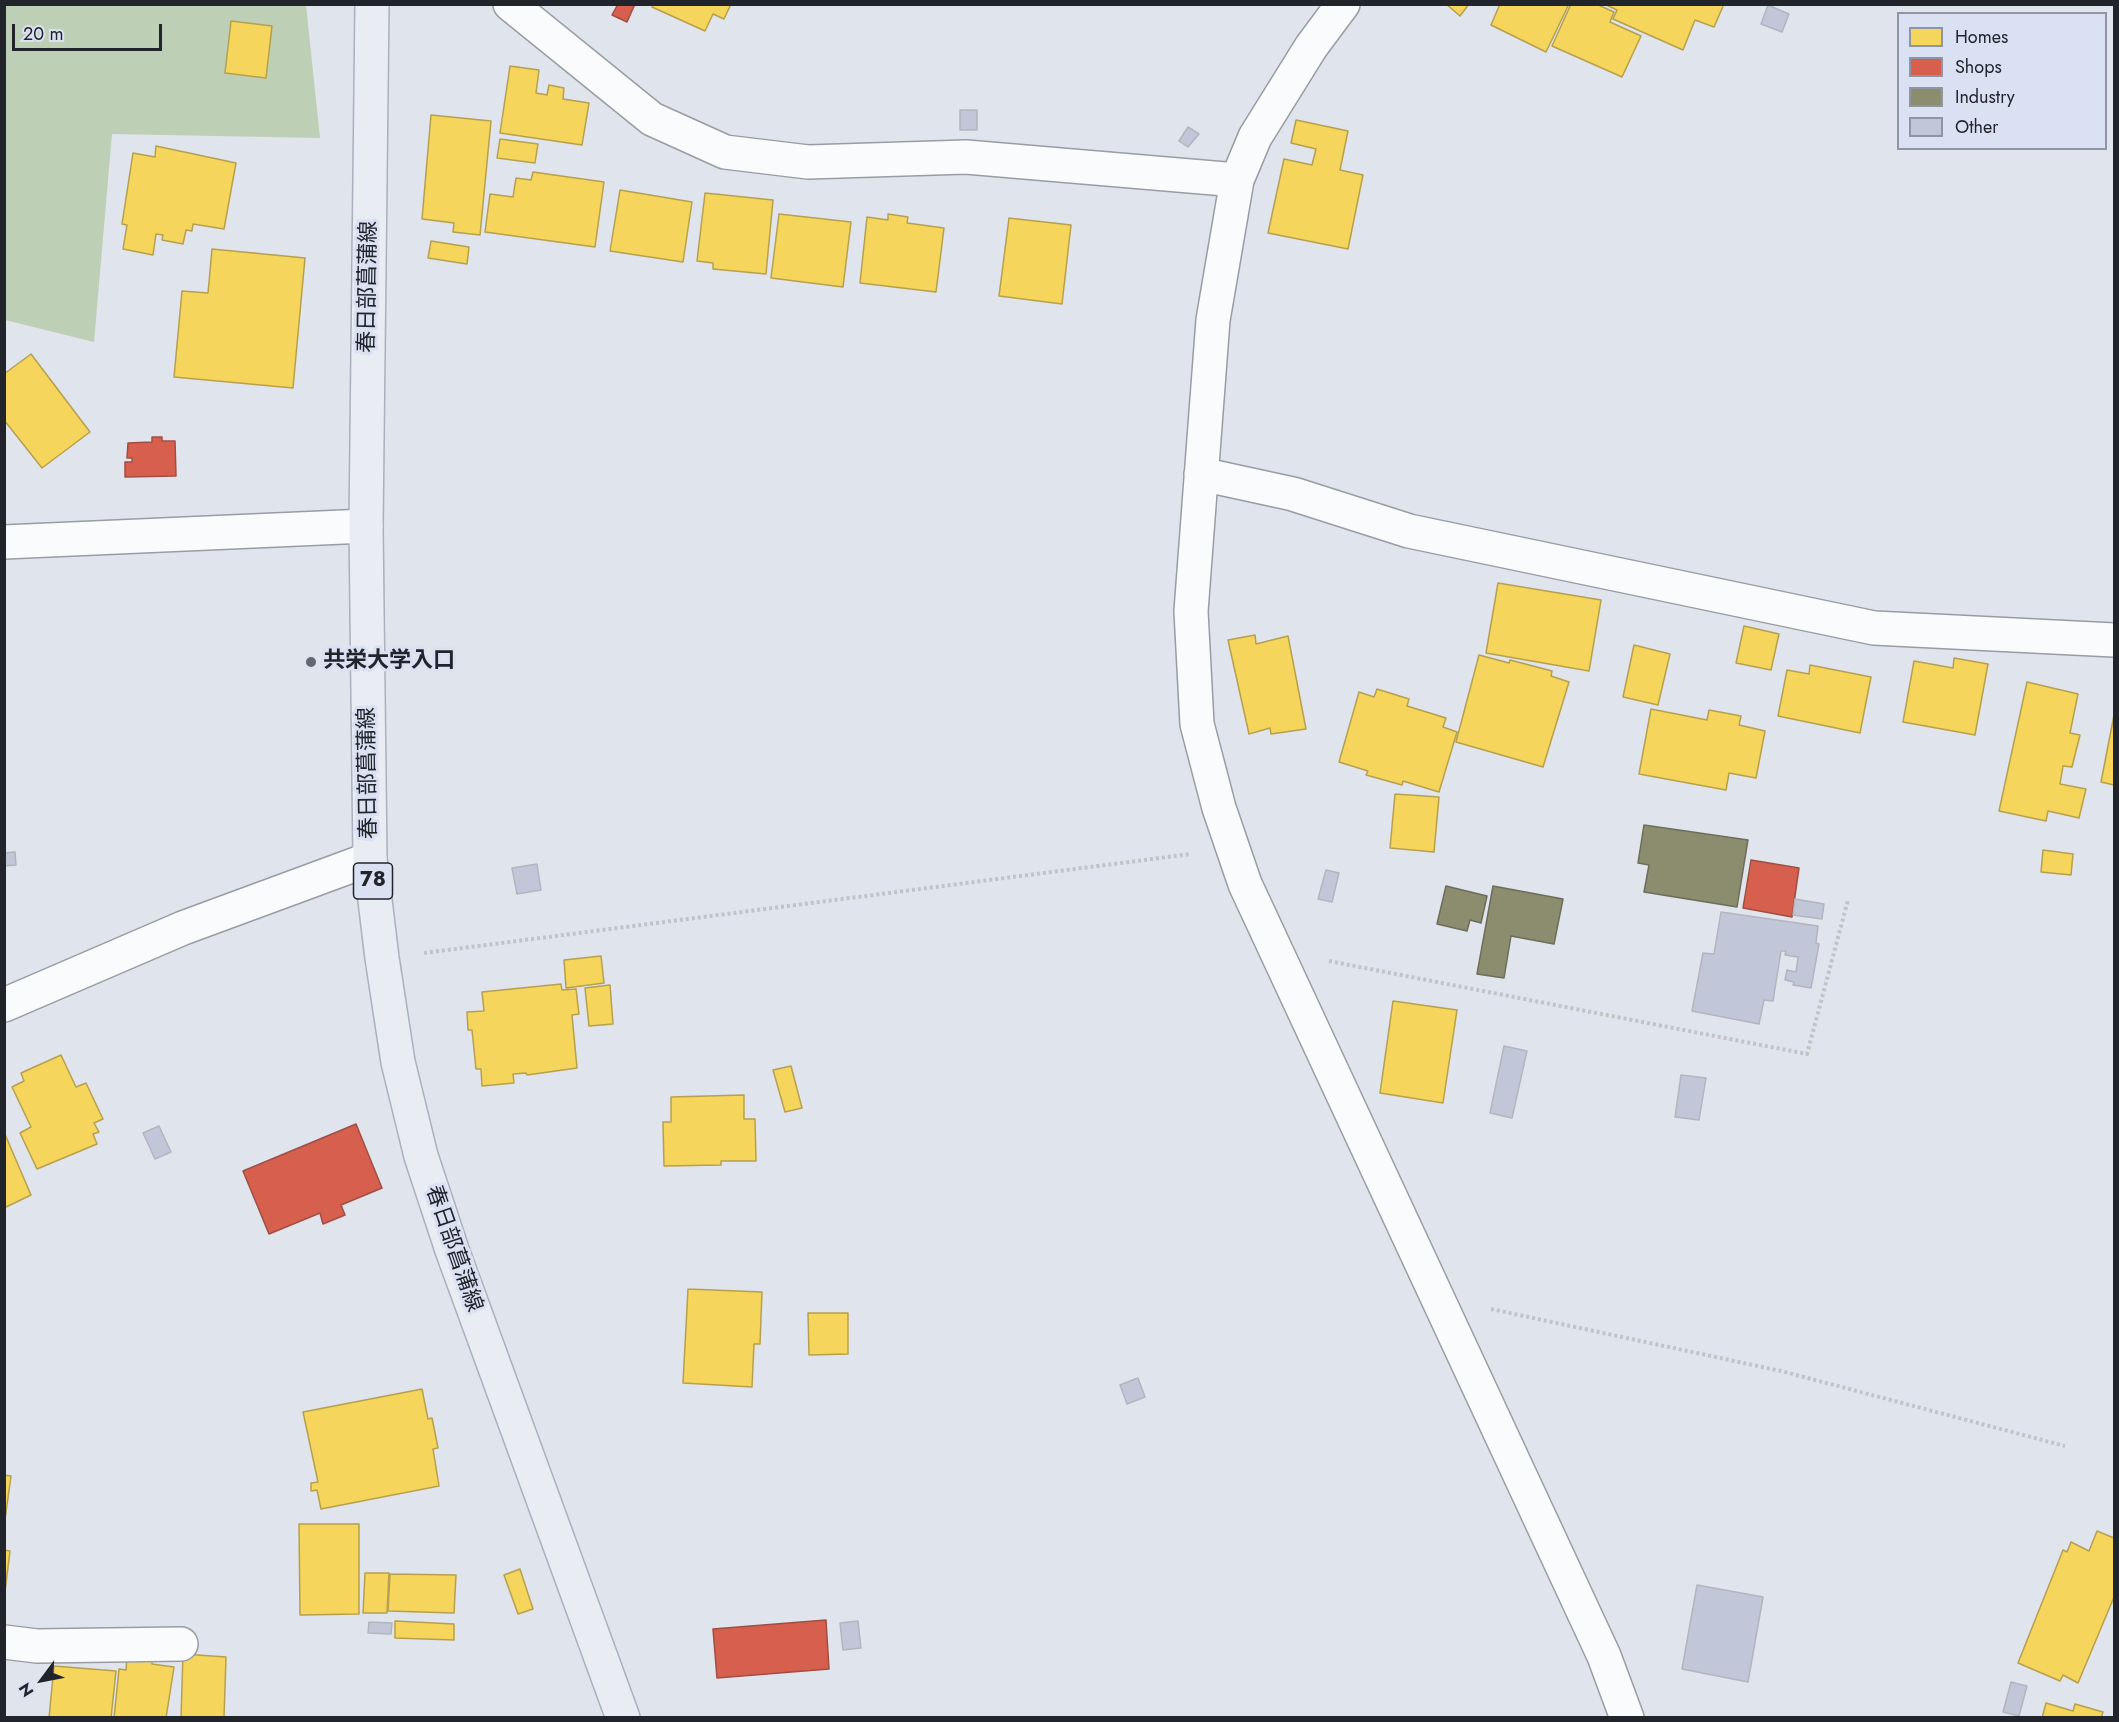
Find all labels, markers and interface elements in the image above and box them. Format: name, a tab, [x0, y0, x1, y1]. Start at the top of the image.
scale bar	[15, 12, 165, 50]
legend	[1897, 12, 2107, 150]
text: 20 m	[23, 21, 63, 47]
text: Homes	[1955, 24, 2008, 50]
text: Shops	[1955, 54, 2002, 80]
text: Industry	[1955, 84, 2015, 110]
text: Other	[1955, 114, 1998, 140]
street label: 春日部菖蒲線	[355, 221, 383, 353]
place label: 共栄大学入口	[323, 649, 455, 675]
marker: 共栄大学入口	[304, 655, 318, 669]
street label: 春日部菖蒲線	[355, 707, 383, 839]
road number: 78	[354, 863, 392, 899]
street label: 春日部菖蒲線	[419, 1182, 487, 1316]
north arrow	[12, 1650, 72, 1710]
text: N	[13, 1678, 39, 1701]

